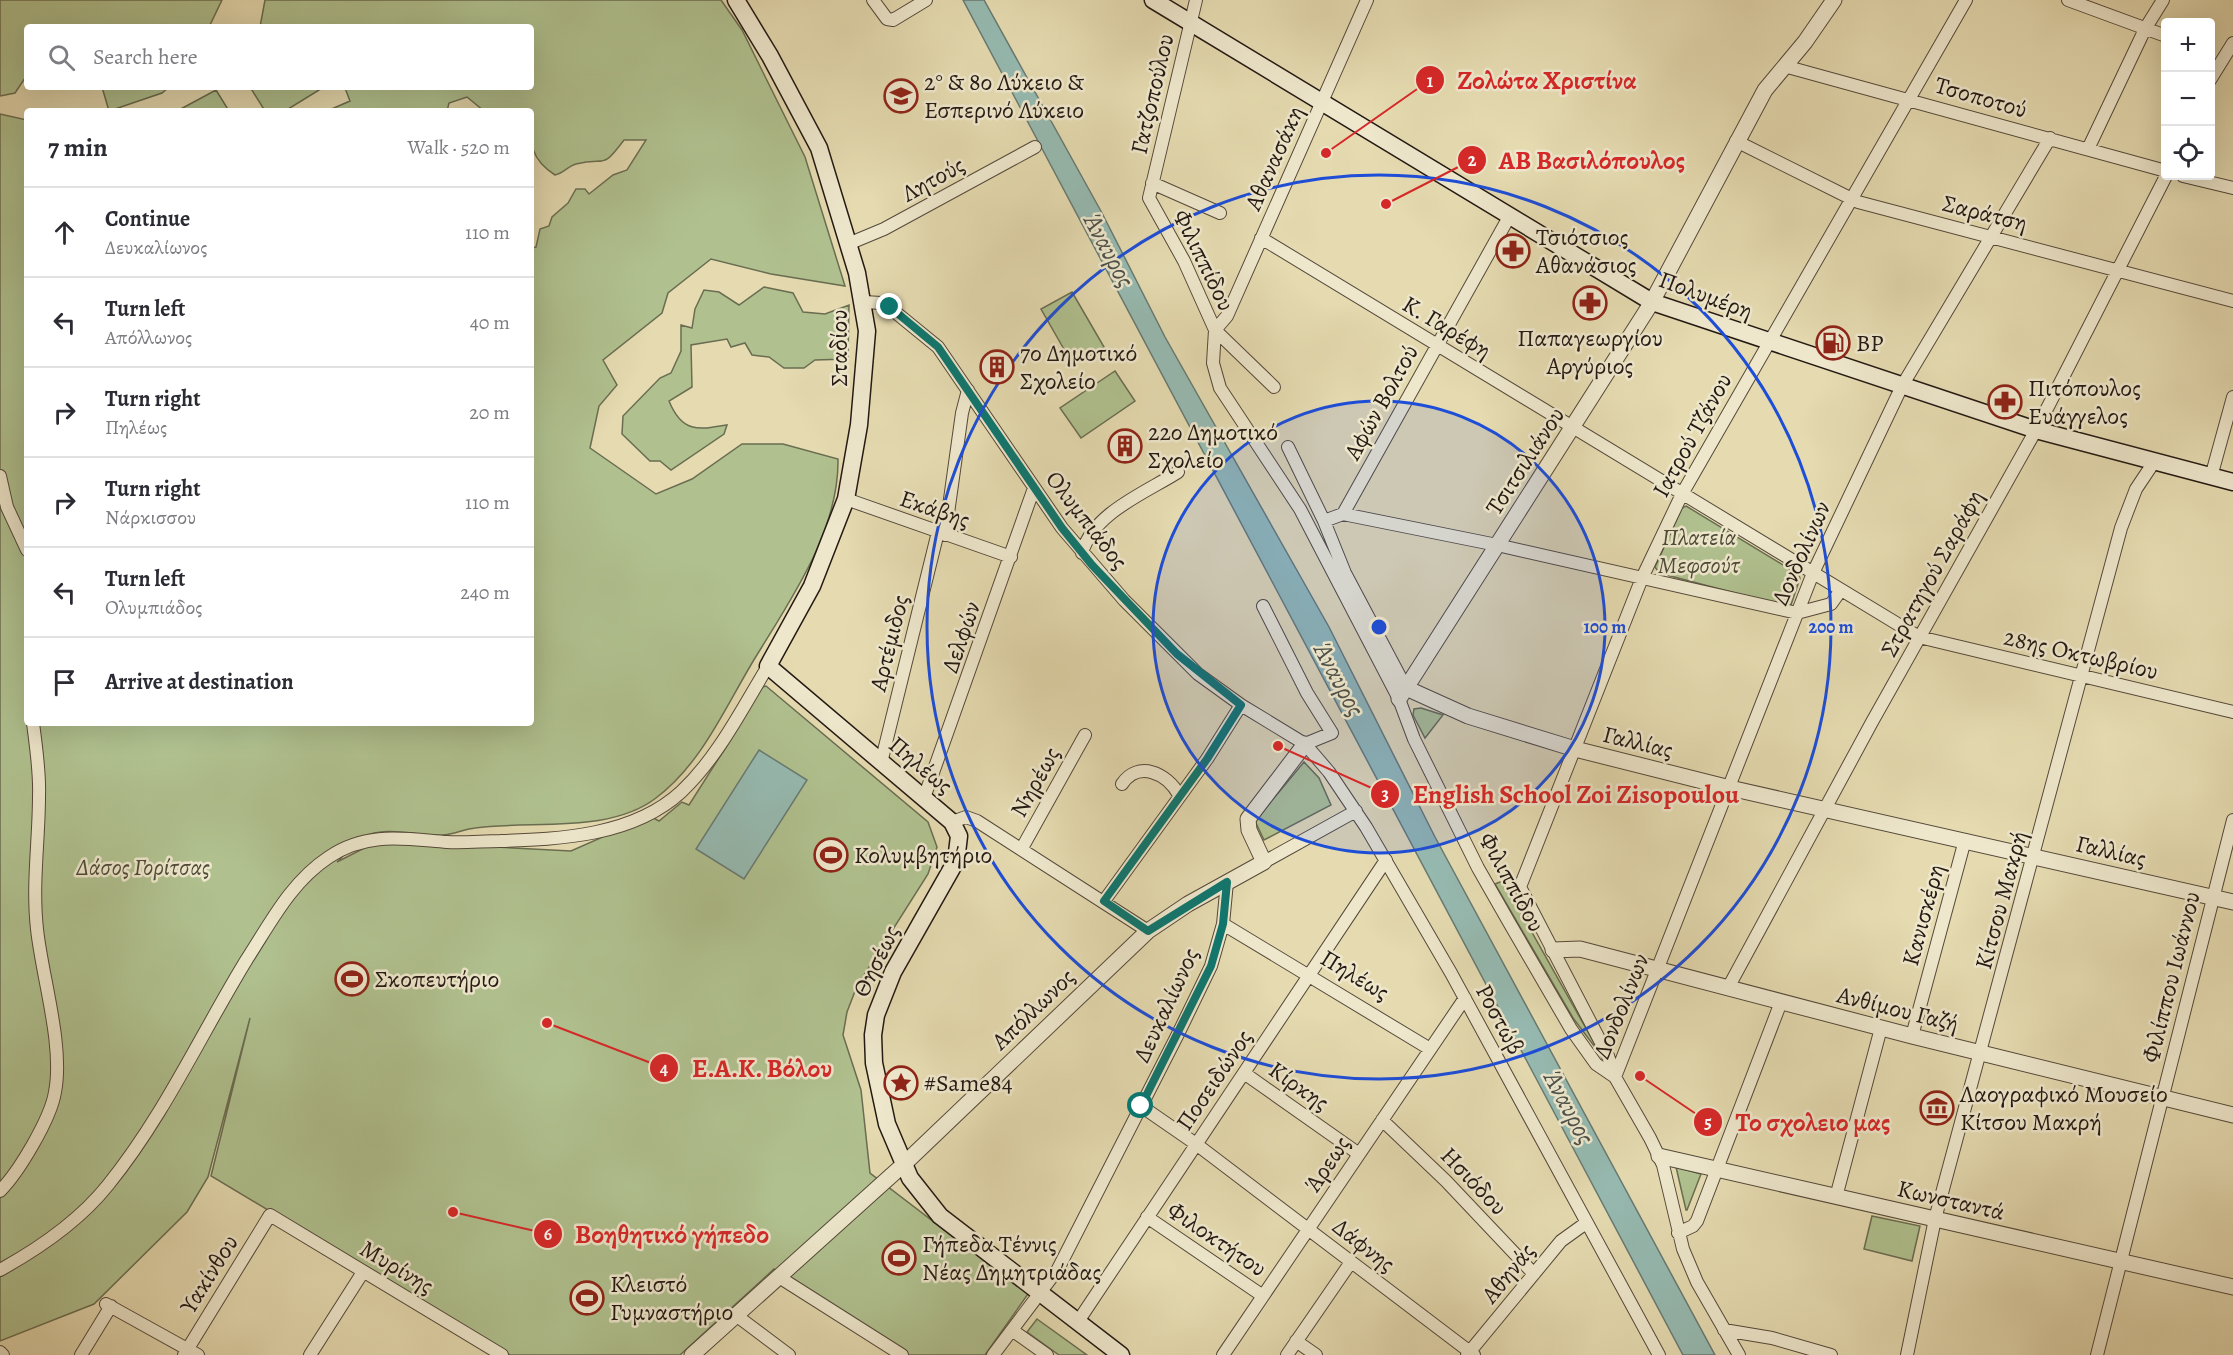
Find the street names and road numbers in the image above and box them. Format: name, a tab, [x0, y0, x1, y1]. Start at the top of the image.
street label: Γατζοπούλου	[1123, 31, 1181, 157]
street label: Τσοποτού	[1931, 69, 2031, 125]
street label: Αθανασάκη	[1236, 101, 1311, 216]
street label: Λητούς	[895, 149, 970, 210]
street label: Σαράτση	[1939, 187, 2031, 239]
street label: Φιλιππίδου	[1166, 204, 1242, 316]
street label: Πολυμέρη	[1655, 263, 1757, 327]
street label: Κ. Γαρέφη	[1396, 288, 1498, 366]
street label: Σταδίου	[823, 310, 855, 386]
street label: Αφών Βολτού	[1336, 339, 1426, 466]
street label: Ιατρού Τζάνου	[1645, 367, 1739, 503]
street label: Τσιτσιλιάνου	[1478, 401, 1572, 521]
street label: Ολυμπιάδος	[1038, 464, 1136, 576]
street label: Εκάβης	[896, 482, 974, 536]
street label: Στρατηγού Σαράφη	[1873, 484, 1991, 662]
street label: Δονδολίνων	[1764, 496, 1838, 610]
street label: Αρτέμιδος	[861, 592, 916, 695]
street label: Δελφών	[934, 597, 988, 677]
street label: 28ης Οκτωβρίου	[2001, 621, 2161, 687]
street label: Γαλλίας	[1600, 718, 1676, 766]
street label: Πηλέως	[882, 729, 960, 801]
street label: Νηρέως	[1003, 741, 1067, 823]
street label: Φιλιππίδου	[1472, 826, 1552, 938]
street label: Κίτσου Μακρή	[1967, 827, 2035, 973]
street label: Γαλλίας	[2073, 827, 2149, 875]
street label: Κανισκέρη	[1894, 861, 1952, 969]
street label: Φιλίππου Ιωάννου	[2134, 888, 2208, 1066]
street label: Θησέως	[845, 920, 907, 1002]
street label: Πηλέως	[1315, 942, 1395, 1008]
street label: Δευκαλίωνος	[1126, 943, 1206, 1067]
street label: Δονδολίνων	[1585, 949, 1657, 1063]
street label: Απόλλωνος	[984, 961, 1082, 1058]
street label: Ροστώβ	[1468, 978, 1532, 1060]
street label: Ανθίμου Γαζή	[1833, 978, 1962, 1040]
street label: Ποσειδώνος	[1168, 1023, 1260, 1137]
street label: Κίρκης	[1262, 1054, 1336, 1118]
street label: Άρεως	[1296, 1129, 1358, 1199]
street label: Ησιόδου	[1434, 1140, 1514, 1222]
street label: Κωνσταντά	[1894, 1172, 2008, 1228]
street label: Φιλοκτήτου	[1161, 1194, 1273, 1284]
street label: Δάφνης	[1326, 1211, 1402, 1279]
street label: Υακίνθου	[172, 1229, 246, 1320]
street label: Μυρίνης	[354, 1233, 440, 1301]
street label: Αθηνάς	[1473, 1236, 1542, 1311]

